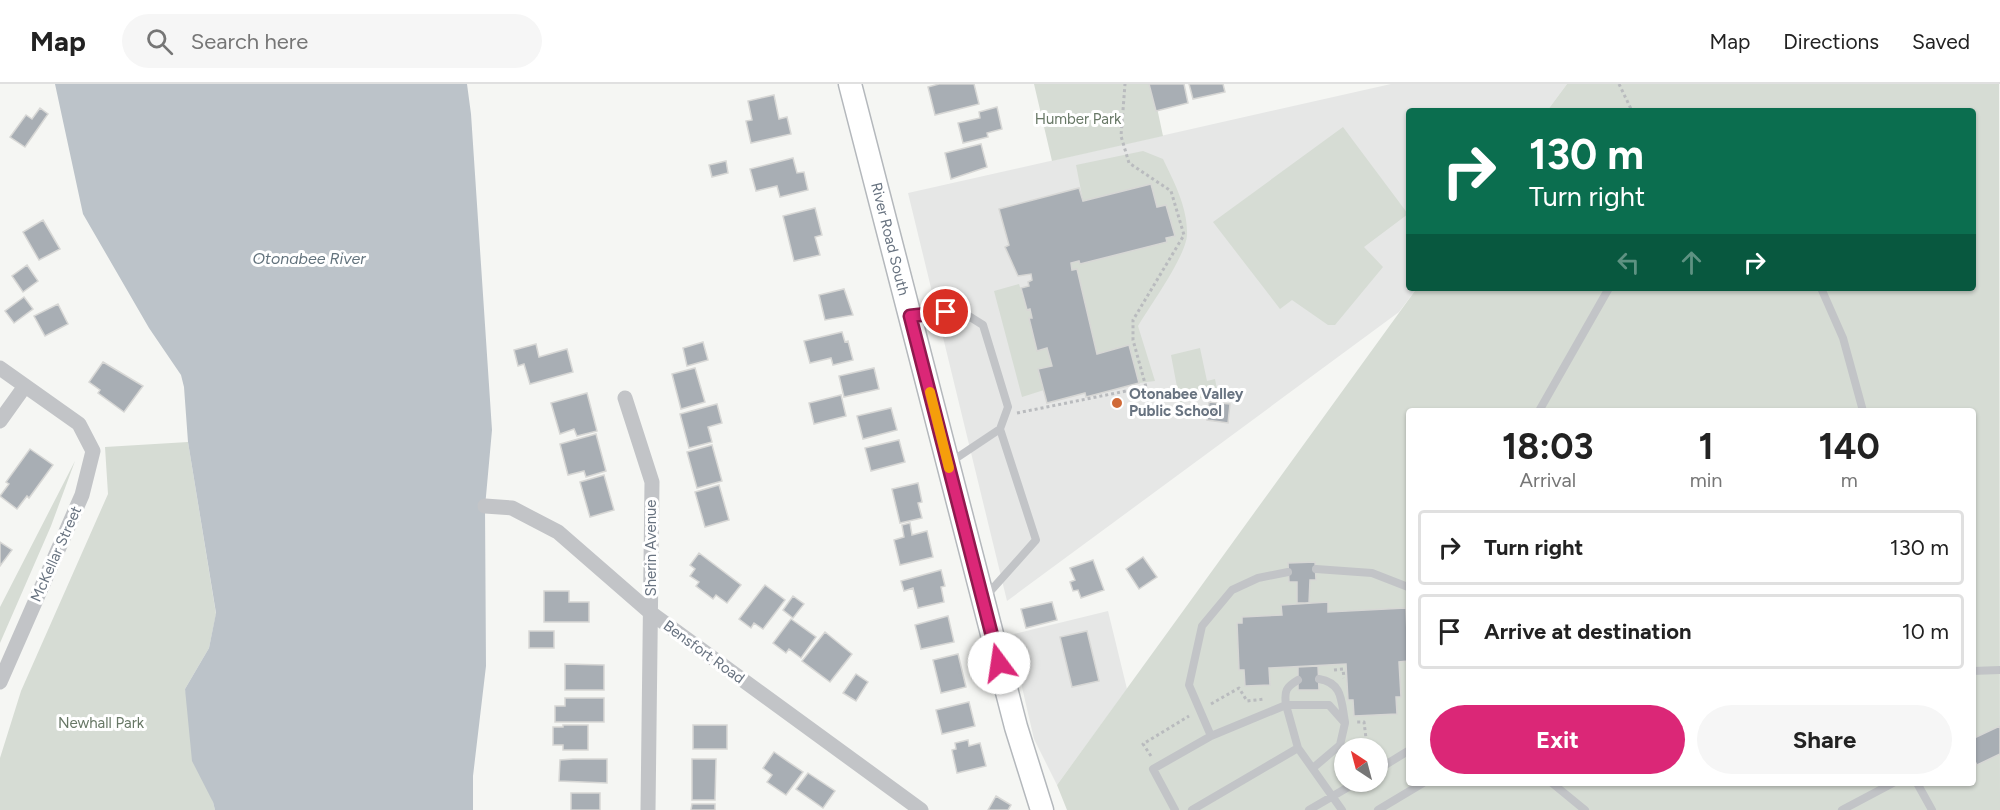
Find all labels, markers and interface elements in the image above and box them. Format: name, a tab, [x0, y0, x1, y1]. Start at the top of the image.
search box	[122, 14, 542, 68]
text: Map	[30, 24, 86, 58]
icon: search	[143, 25, 176, 58]
text: Search here	[191, 28, 308, 55]
text: Map	[1709, 29, 1750, 54]
text: Directions	[1783, 29, 1879, 54]
text: Saved	[1912, 29, 1970, 54]
park label: Humber Park	[1035, 110, 1122, 128]
text: 130 m	[1529, 129, 1644, 180]
icon: right	[1430, 132, 1508, 210]
text: Turn right	[1529, 180, 1645, 213]
street label: River Road South	[867, 181, 913, 297]
icon: left	[1612, 246, 1645, 279]
icon: ahead	[1675, 246, 1708, 279]
icon: right	[1738, 246, 1771, 279]
water label: Otonabee River	[252, 249, 366, 268]
pin	[920, 286, 971, 337]
icon: arrive	[929, 295, 962, 328]
place label: Otonabee Valley Public School	[1129, 385, 1244, 420]
marker: Otonabee Valley Public School	[1110, 396, 1124, 410]
text: 18:03	[1502, 425, 1594, 468]
text: 1	[1698, 425, 1714, 468]
text: 140	[1819, 425, 1880, 468]
text: Arrival	[1520, 468, 1576, 492]
text: min	[1690, 468, 1722, 492]
text: m	[1841, 468, 1858, 492]
street label: Sherin Avenue	[642, 499, 660, 597]
street label: McKellar Street	[27, 503, 85, 605]
icon: right	[1433, 531, 1466, 564]
text: Turn right	[1484, 534, 1583, 561]
text: 130 m	[1890, 534, 1949, 561]
icon: arrive	[1433, 615, 1466, 648]
street label: Bensfort Road	[660, 617, 748, 687]
text: Arrive at destination	[1484, 618, 1692, 645]
text: 10 m	[1902, 618, 1949, 645]
position arrow	[967, 631, 1031, 695]
button: Exit	[1430, 705, 1685, 774]
button: Share	[1697, 705, 1952, 774]
park label: Newhall Park	[58, 714, 145, 732]
north arrow	[1334, 738, 1388, 792]
map controls	[1334, 738, 1388, 792]

